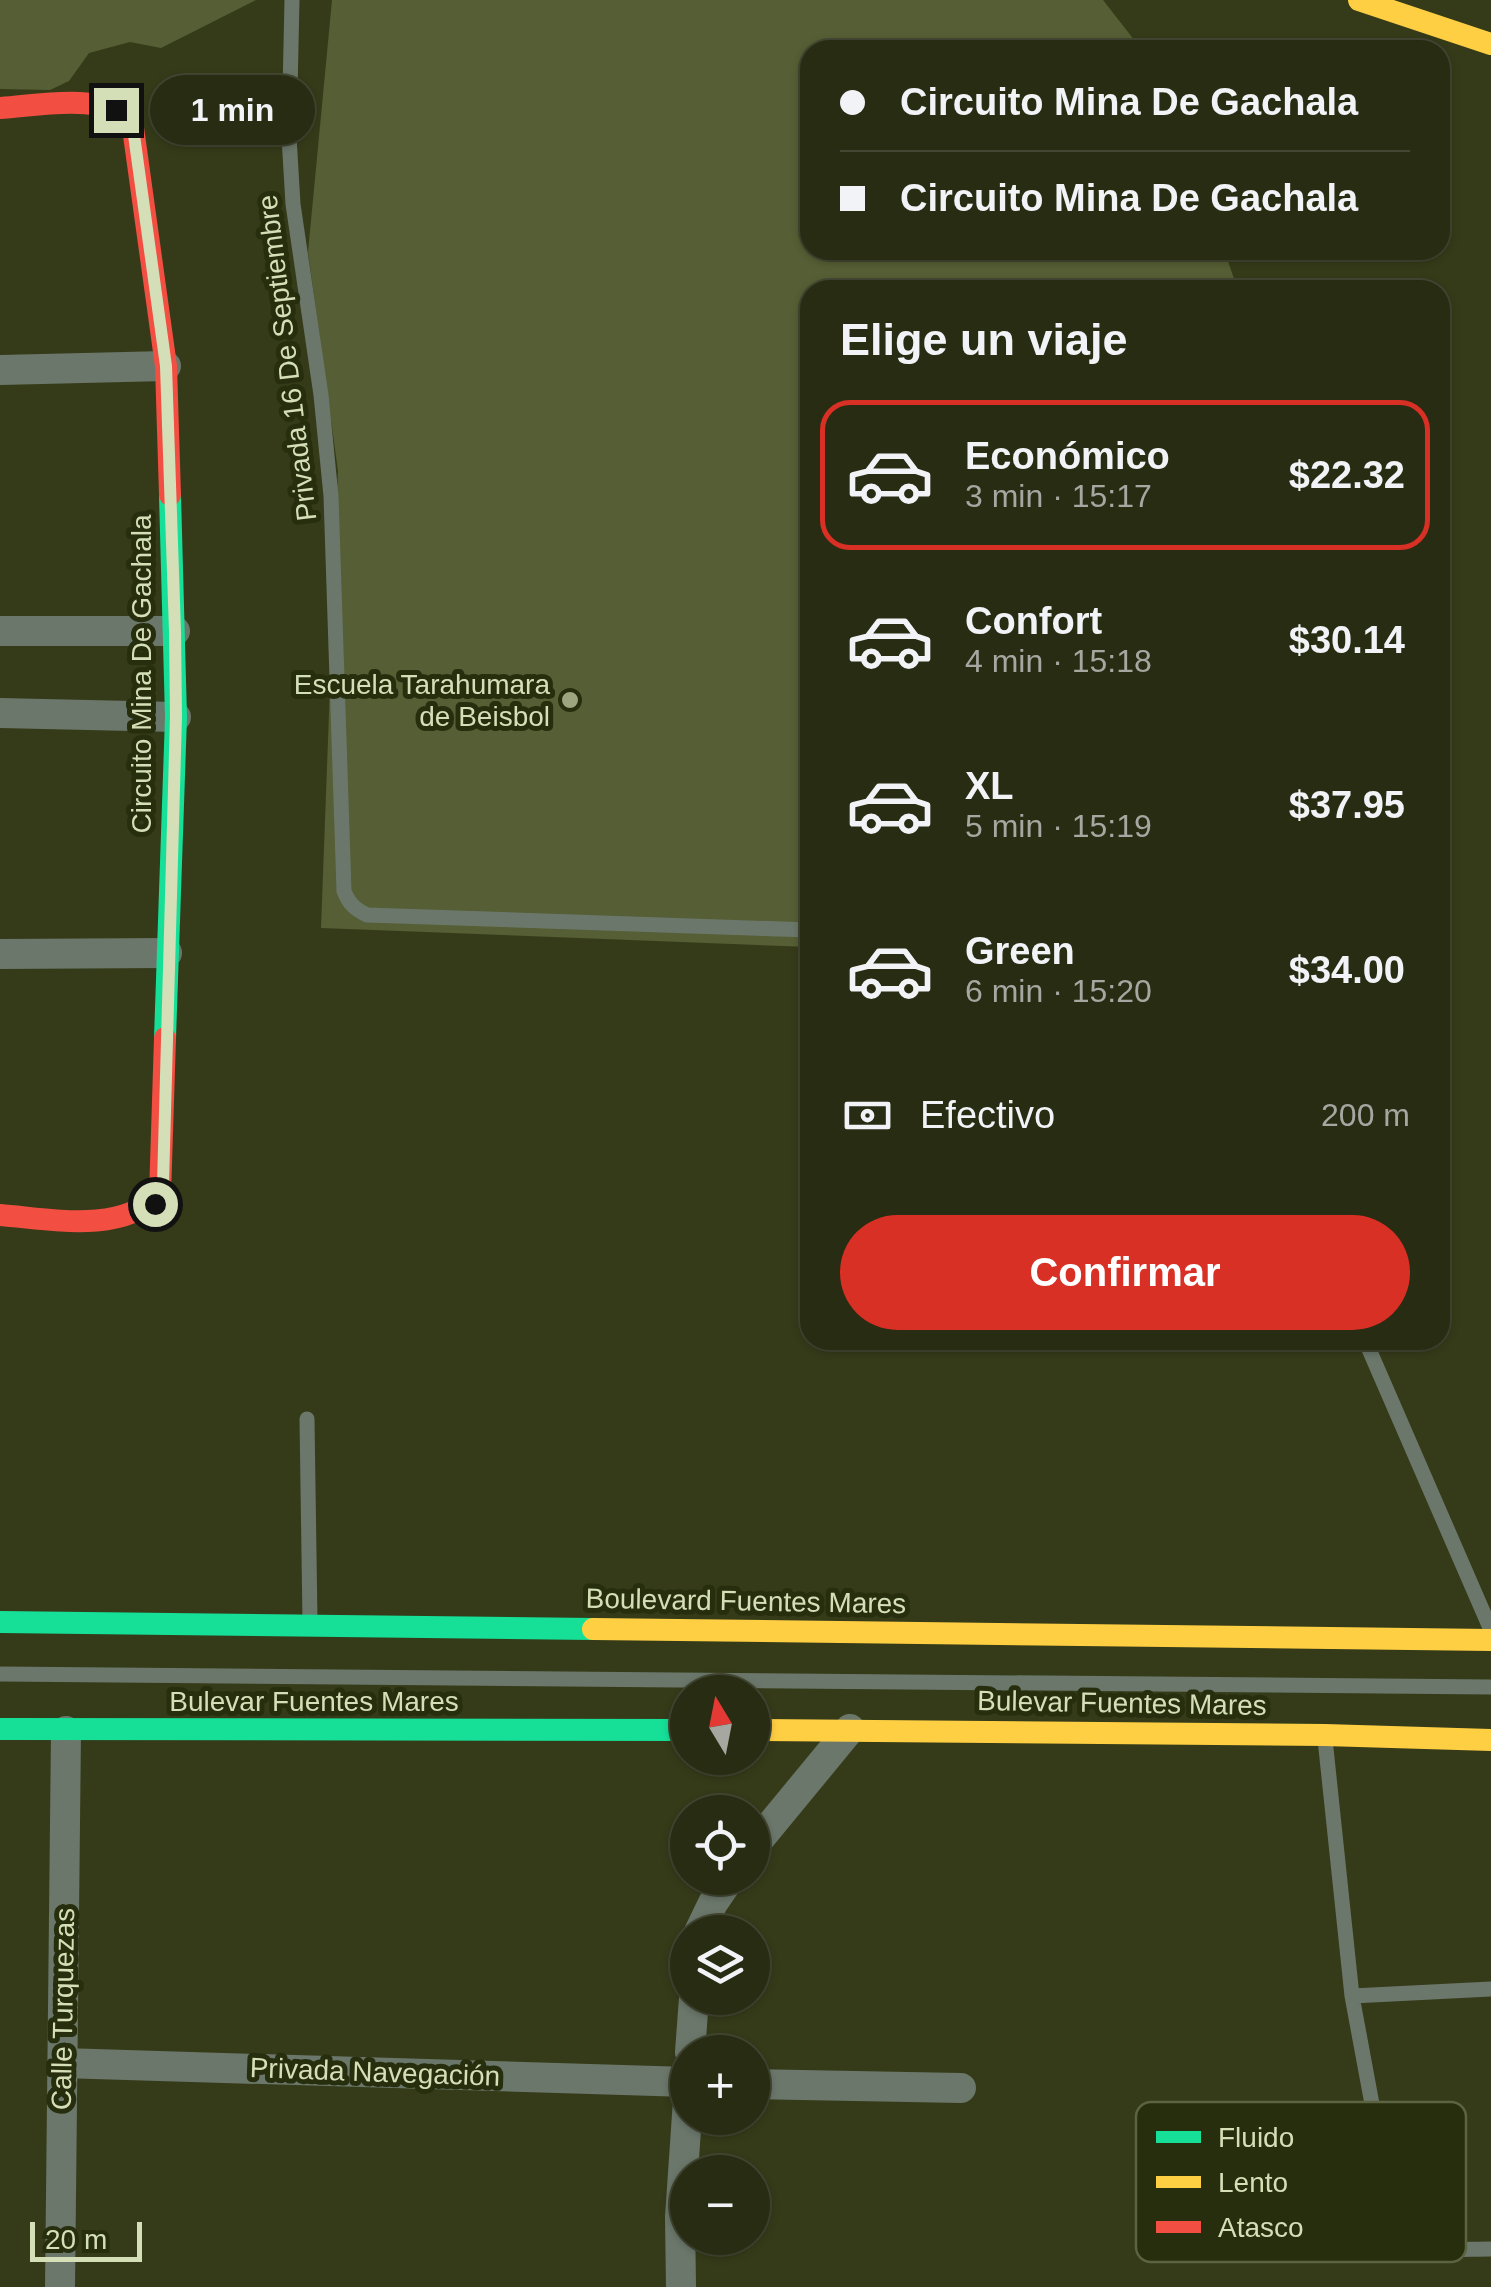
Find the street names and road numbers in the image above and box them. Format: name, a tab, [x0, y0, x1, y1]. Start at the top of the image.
street label: Privada 16 De Septiembre	[252, 193, 322, 523]
street label: Circuito Mina De Gachala	[126, 514, 157, 834]
street label: Boulevard Fuentes Mares	[585, 1583, 907, 1619]
street label: Bulevar Fuentes Mares	[977, 1685, 1267, 1721]
street label: Bulevar Fuentes Mares	[169, 1686, 459, 1717]
street label: Calle Turquezas	[46, 1908, 80, 2110]
street label: Privada Navegación	[249, 2052, 501, 2092]

